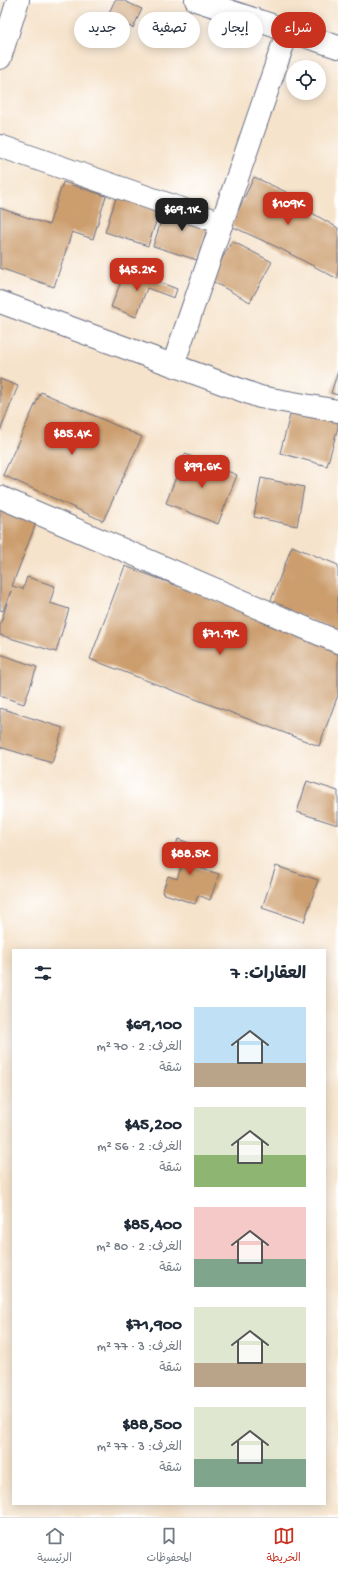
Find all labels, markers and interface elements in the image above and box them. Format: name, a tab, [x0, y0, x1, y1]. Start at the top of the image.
chip: جديد	[74, 12, 130, 48]
chip: تصفية	[138, 12, 200, 48]
chip: إيجار	[208, 12, 263, 48]
chip: شراء	[271, 12, 326, 48]
map controls	[286, 60, 326, 100]
button: locate	[286, 60, 326, 100]
pin: $109K	[260, 192, 316, 226]
text: $109K	[272, 197, 304, 212]
pin: $69.1K	[149, 198, 215, 232]
text: $69.1K	[164, 203, 200, 218]
pin: $45.2K	[104, 258, 170, 292]
text: $45.2K	[119, 263, 155, 278]
pin: $85.4K	[39, 422, 105, 456]
text: $85.4K	[53, 427, 91, 442]
pin: $99.6K	[169, 455, 235, 489]
text: $99.6K	[184, 460, 220, 475]
pin: $71.9K	[187, 622, 253, 656]
text: $71.9K	[202, 627, 238, 642]
pin: $88.5K	[157, 842, 223, 876]
text: $88.5K	[171, 847, 209, 862]
icon: filters	[32, 962, 54, 984]
text: العقارات: 7	[231, 965, 306, 985]
text: $69,100	[126, 1016, 182, 1036]
icon: home	[226, 1023, 274, 1071]
text: الغرف: 2 · 70 m²	[97, 1040, 182, 1055]
text: شقة	[159, 1061, 182, 1076]
text: $45,200	[124, 1116, 182, 1136]
icon: home	[226, 1123, 274, 1171]
text: الغرف: 2 · 56 m²	[97, 1140, 182, 1155]
text: شقة	[159, 1161, 182, 1176]
text: $85,400	[123, 1216, 182, 1236]
icon: home	[226, 1223, 274, 1271]
text: الغرف: 2 · 80 m²	[96, 1240, 182, 1255]
text: شقة	[159, 1261, 182, 1276]
text: $71,900	[125, 1316, 182, 1336]
icon: home	[226, 1323, 274, 1371]
text: الغرف: 3 · 77 m²	[97, 1340, 182, 1355]
text: شقة	[159, 1361, 182, 1376]
text: $88,500	[122, 1416, 182, 1436]
icon: home	[226, 1423, 274, 1471]
text: الغرف: 3 · 77 m²	[97, 1440, 182, 1455]
text: شقة	[159, 1461, 182, 1476]
tab: الرئيسية	[37, 1525, 72, 1567]
tab: المحفوظات	[146, 1525, 192, 1567]
tab: الخريطة	[266, 1525, 301, 1567]

